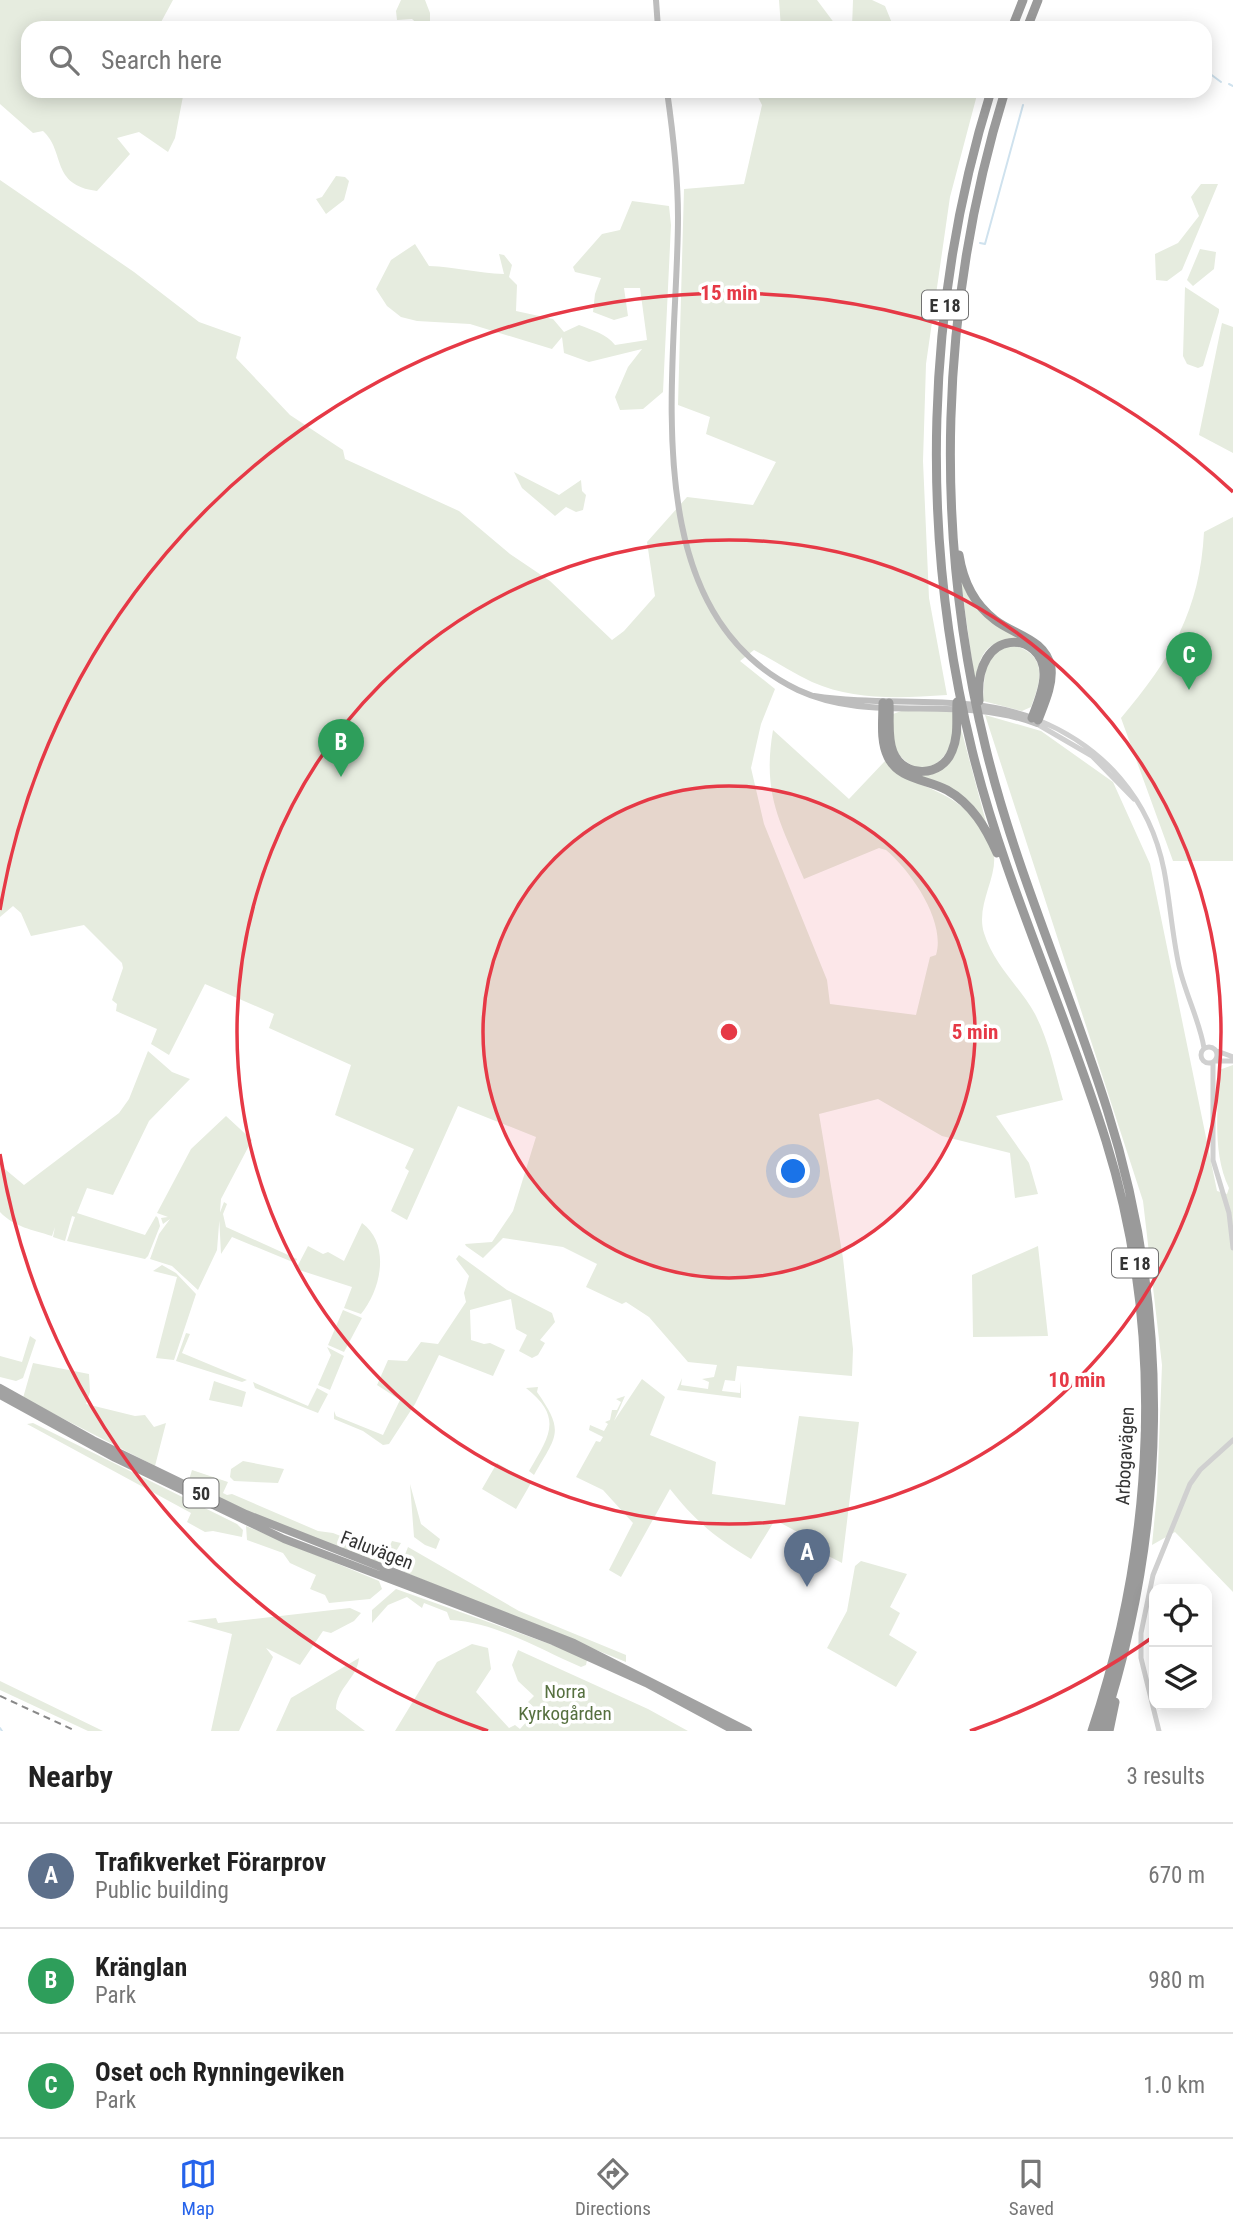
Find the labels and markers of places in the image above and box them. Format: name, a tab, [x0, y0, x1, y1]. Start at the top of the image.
pin: C	[1166, 632, 1212, 690]
pin: B	[318, 719, 364, 777]
centre of rings	[717, 1020, 741, 1044]
pin: A	[784, 1529, 830, 1587]

